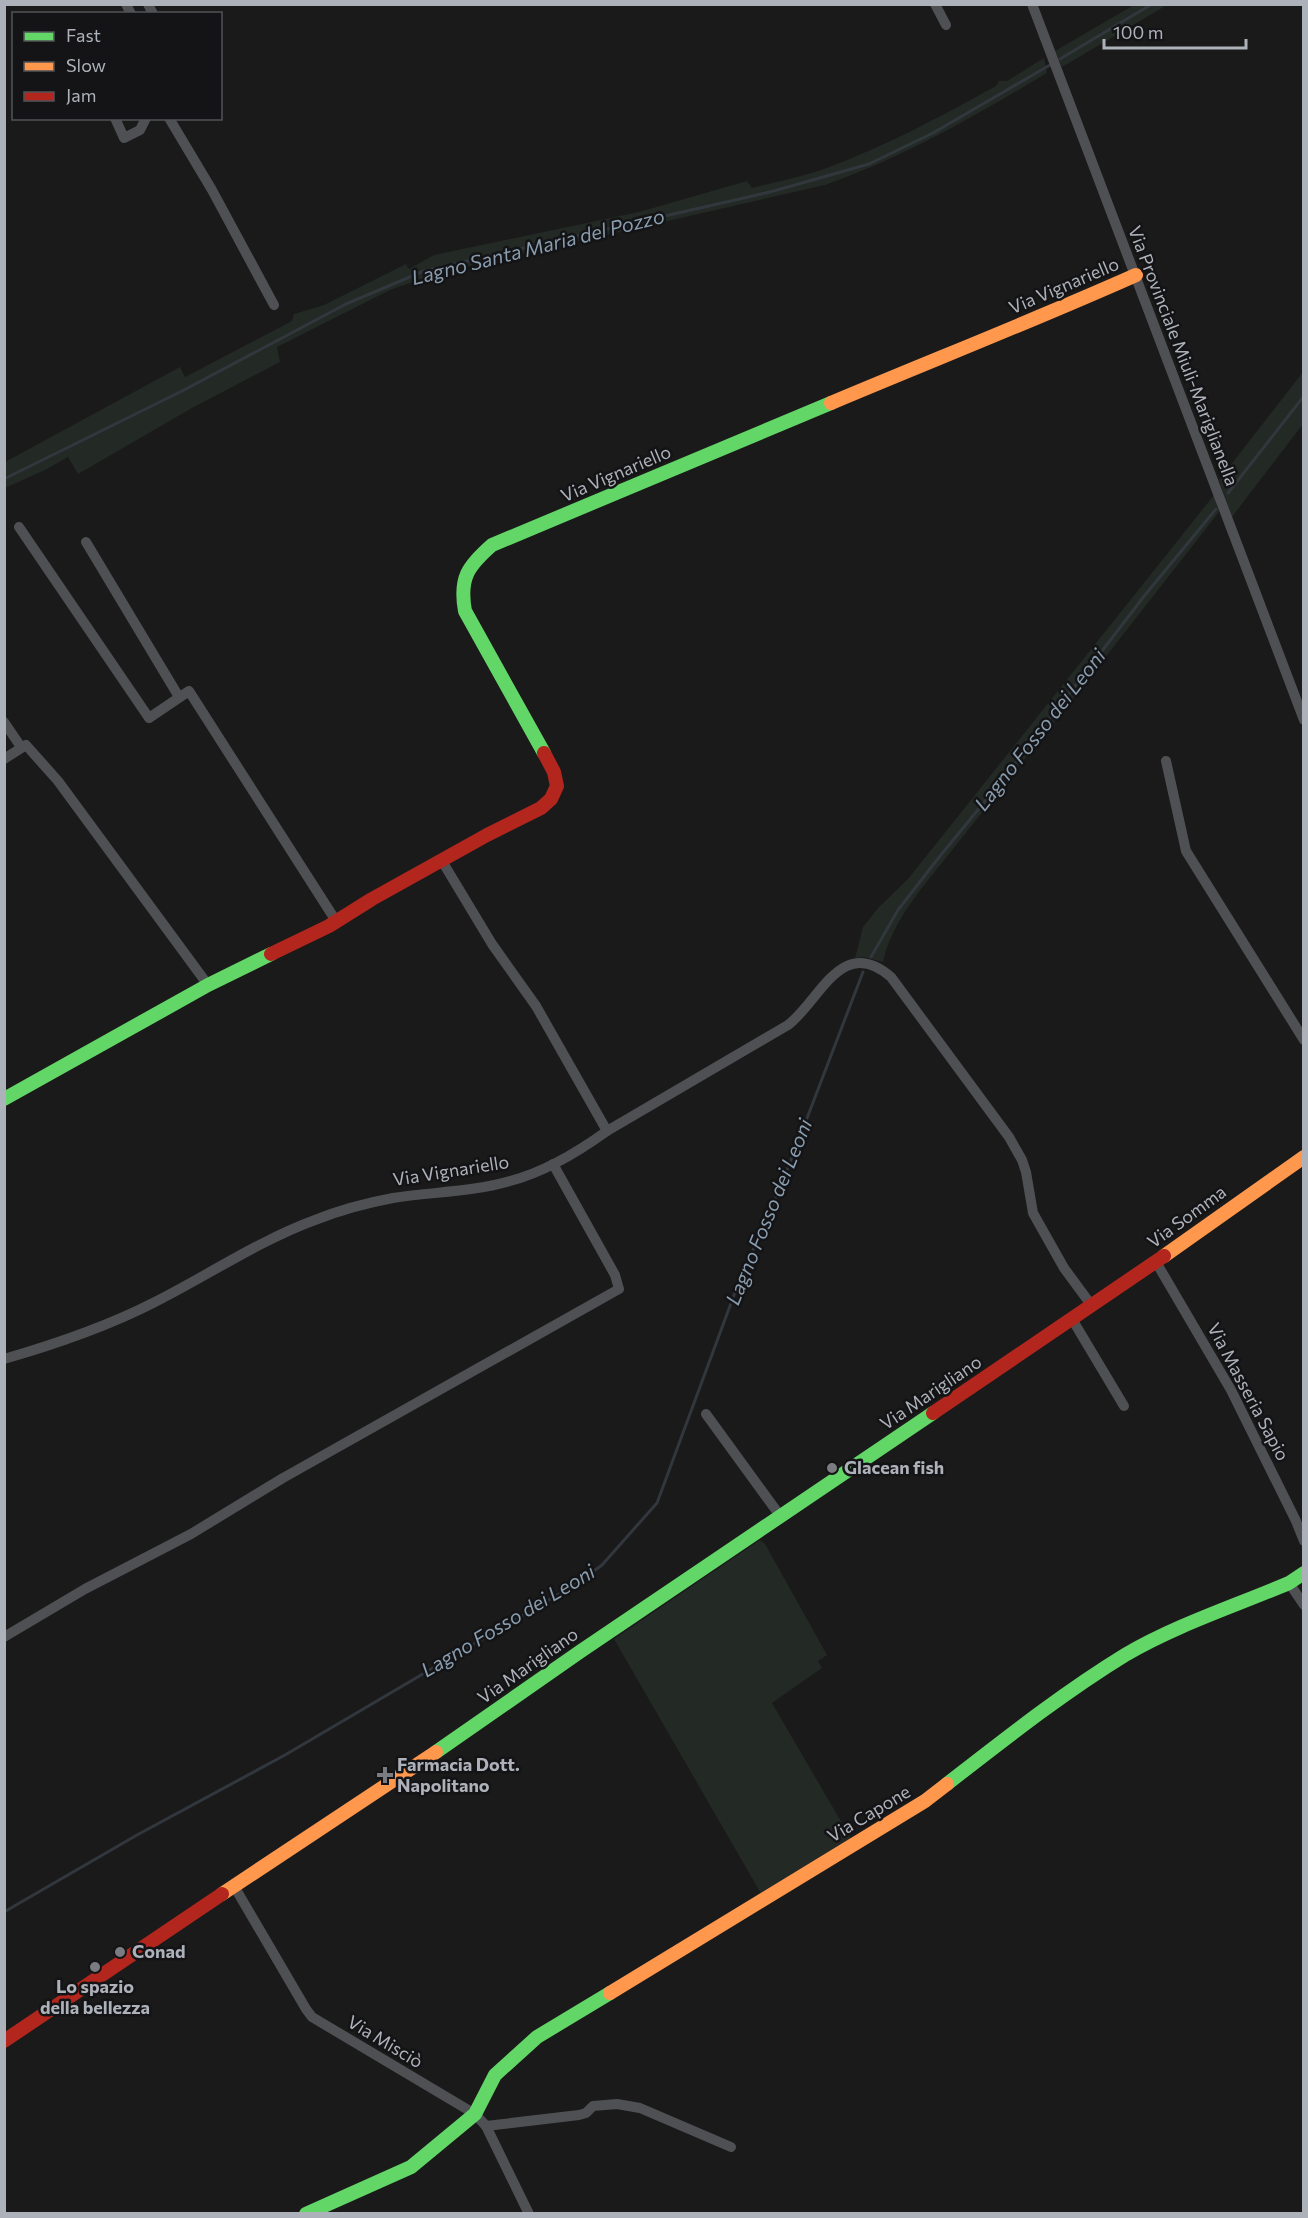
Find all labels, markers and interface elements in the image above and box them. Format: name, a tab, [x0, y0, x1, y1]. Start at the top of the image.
legend	[12, 12, 222, 120]
scale bar	[1104, 12, 1246, 50]
text: 100 m	[1113, 21, 1163, 43]
text: Fast	[66, 24, 101, 46]
text: Slow	[66, 54, 106, 76]
text: Jam	[66, 84, 96, 106]
water label: Lagno Santa Maria del Pozzo	[409, 203, 667, 289]
street label: Via Provinciale Miuli-Mariglianella	[1124, 223, 1244, 489]
street label: Via Vignariello	[1005, 252, 1122, 318]
street label: Via Vignariello	[557, 440, 674, 506]
water label: Lagno Fosso dei Leoni	[969, 643, 1110, 815]
water label: Lagno Fosso dei Leoni	[720, 1114, 817, 1308]
street label: Via Vignariello	[391, 1150, 511, 1190]
street label: Via Somma	[1143, 1180, 1230, 1252]
street label: Via Masseria Sapio	[1203, 1319, 1294, 1464]
street label: Via Marigliano	[876, 1350, 985, 1434]
place label: Glacean fish	[844, 1456, 944, 1478]
marker: Glacean fish	[825, 1461, 839, 1475]
water label: Lagno Fosso dei Leoni	[416, 1558, 599, 1682]
street label: Via Marigliano	[473, 1622, 582, 1708]
place label: Farmacia Dott. Napolitano	[397, 1753, 520, 1796]
marker: Farmacia Dott. Napolitano	[378, 1768, 392, 1782]
street label: Via Capone	[823, 1780, 914, 1846]
place label: Conad	[132, 1940, 186, 1962]
marker: Conad	[113, 1945, 127, 1959]
marker: Lo spazio della bellezza	[88, 1960, 102, 1974]
place label: Lo spazio della bellezza	[40, 1975, 150, 2018]
street label: Via Misciò	[344, 2010, 427, 2072]

